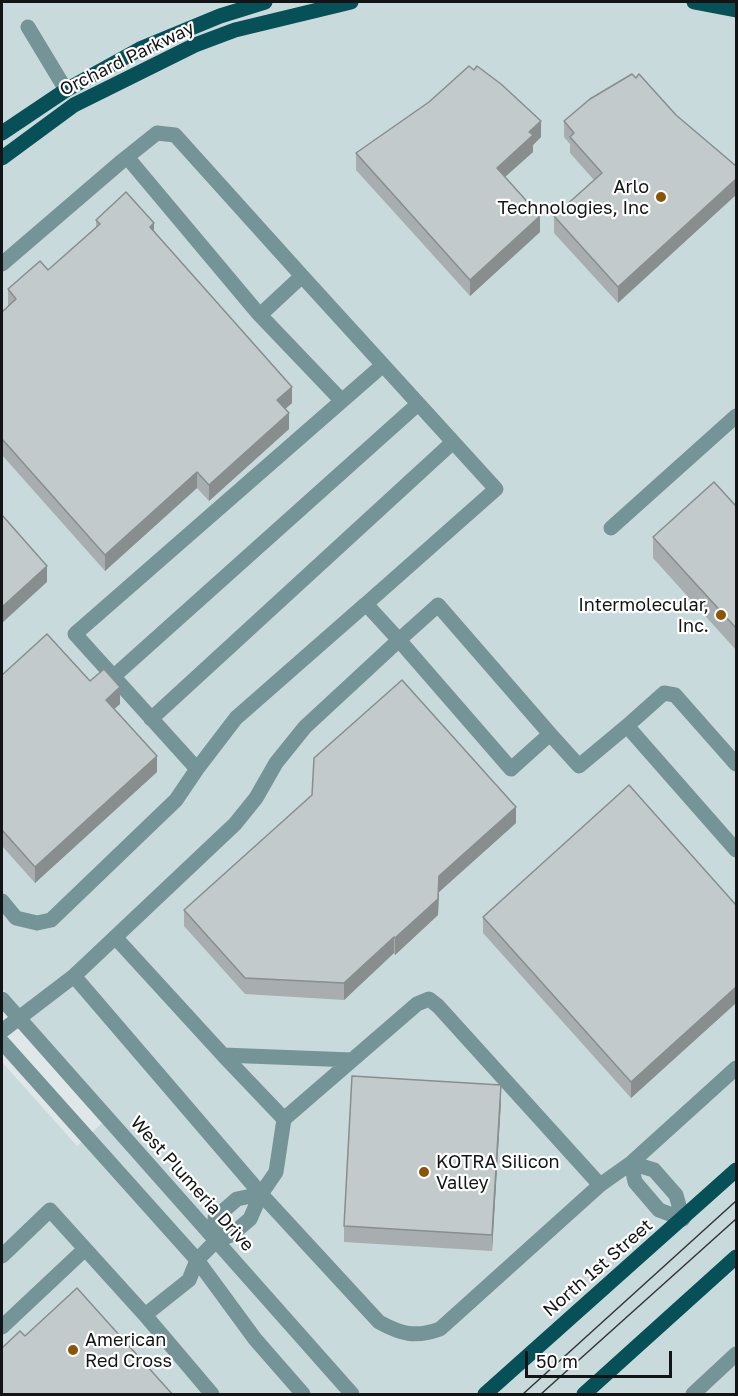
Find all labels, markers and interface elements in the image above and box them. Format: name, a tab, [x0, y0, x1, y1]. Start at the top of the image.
street label: Orchard Parkway	[56, 17, 198, 101]
place label: Arlo Technologies, Inc	[498, 176, 649, 219]
marker: Arlo Technologies, Inc	[654, 190, 668, 204]
place label: Intermolecular, Inc.	[578, 594, 709, 636]
marker: Intermolecular, Inc.	[714, 608, 728, 622]
street label: West Plumeria Drive	[126, 1112, 258, 1256]
place label: KOTRA Silicon Valley	[436, 1151, 560, 1194]
marker: KOTRA Silicon Valley	[417, 1165, 431, 1179]
street label: North 1st Street	[539, 1215, 657, 1321]
place label: American Red Cross	[85, 1329, 172, 1372]
scale bar	[528, 1339, 675, 1377]
marker: American Red Cross	[66, 1343, 80, 1357]
text: 50 m	[536, 1350, 578, 1372]

